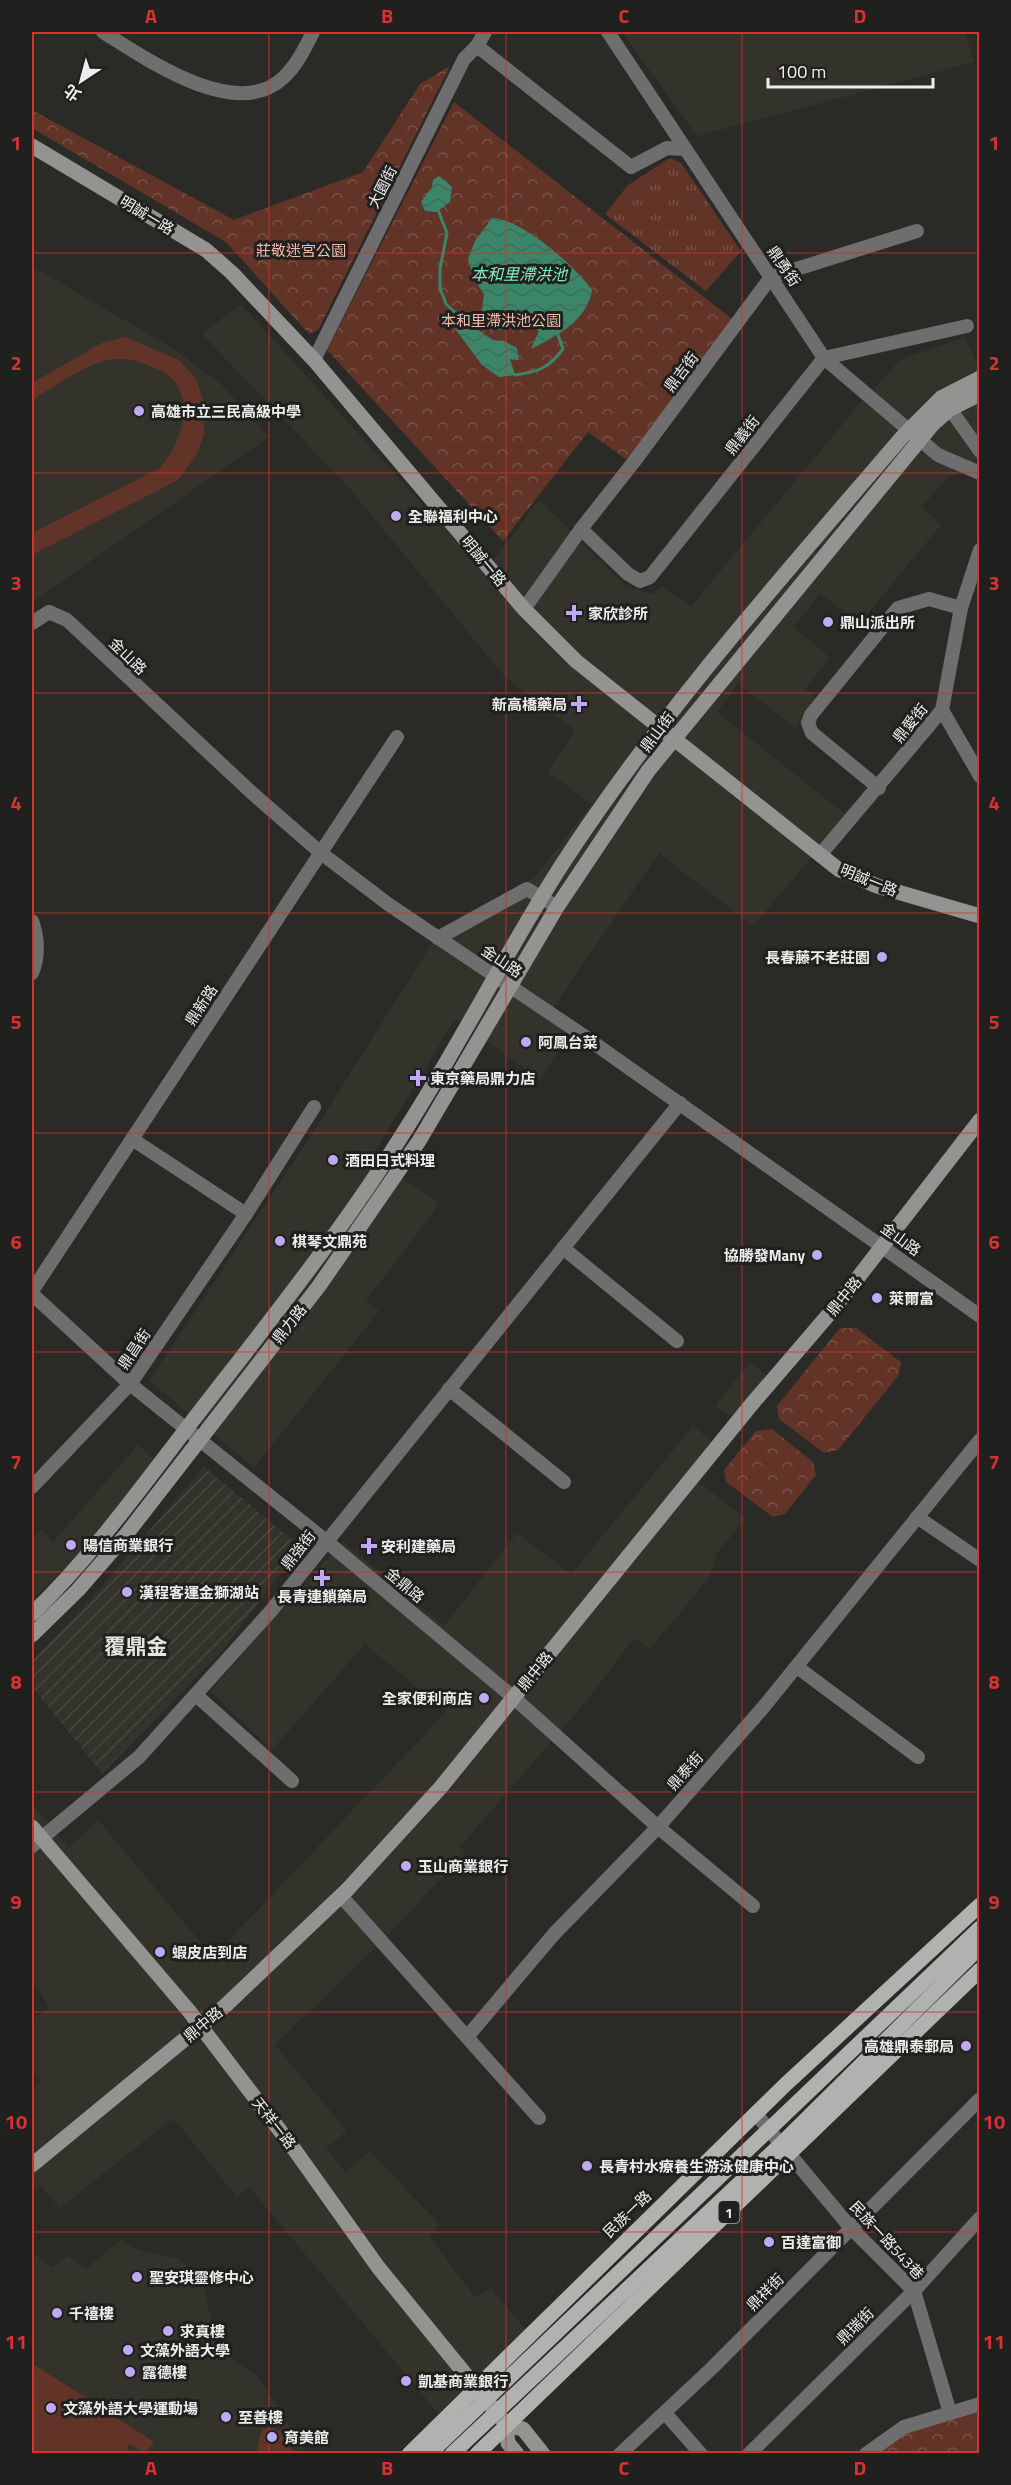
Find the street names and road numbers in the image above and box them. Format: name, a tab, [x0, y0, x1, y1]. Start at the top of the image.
street label: 大園街	[362, 162, 402, 212]
street label: 明誠一路	[115, 190, 179, 240]
street label: 鼎勇街	[762, 241, 806, 291]
street label: 鼎吉街	[658, 347, 704, 397]
street label: 鼎義街	[719, 410, 765, 460]
street label: 明誠一路	[456, 531, 512, 591]
street label: 金山路	[104, 632, 152, 680]
street label: 鼎愛街	[887, 698, 933, 748]
street label: 鼎山街	[634, 707, 680, 757]
street label: 明誠一路	[837, 858, 901, 902]
street label: 金山路	[477, 939, 527, 983]
street label: 鼎新路	[179, 980, 223, 1030]
street label: 金山路	[876, 1216, 926, 1262]
street label: 鼎中路	[821, 1271, 867, 1321]
street label: 鼎力路	[266, 1299, 312, 1349]
street label: 鼎昌街	[112, 1324, 156, 1374]
street label: 鼎強街	[275, 1525, 321, 1575]
street label: 金鼎路	[380, 1562, 430, 1608]
street label: 鼎中路	[512, 1646, 558, 1696]
street label: 鼎泰街	[661, 1747, 709, 1795]
street label: 鼎中路	[178, 2001, 228, 2047]
street label: 天祥一路	[246, 2092, 302, 2154]
street label: 民族一路	[597, 2185, 657, 2243]
street label: 民族一路543巷	[844, 2196, 930, 2284]
road number: 1	[718, 2201, 740, 2223]
street label: 鼎祥街	[741, 2268, 789, 2316]
street label: 鼎瑞街	[831, 2302, 879, 2350]

